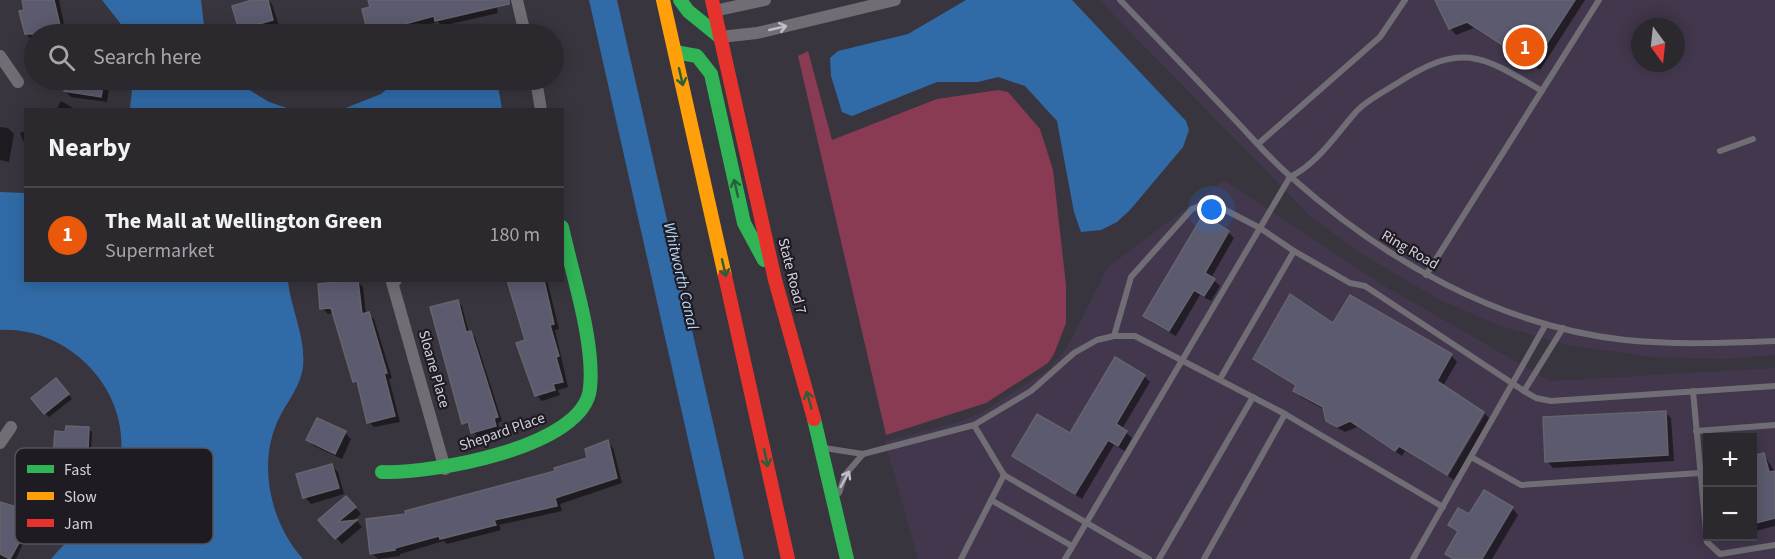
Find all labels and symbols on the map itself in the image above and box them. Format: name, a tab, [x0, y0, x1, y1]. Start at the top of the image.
north arrow	[1631, 18, 1685, 72]
one-way arrow	[768, 21, 787, 33]
pin: 1	[1506, 24, 1544, 70]
one-way arrow	[675, 68, 687, 87]
one-way arrow	[730, 179, 742, 198]
your location	[1197, 195, 1226, 224]
water label: Whitworth Canal	[658, 220, 704, 332]
street label: Ring Road	[1377, 225, 1443, 275]
street label: State Road 7	[772, 236, 812, 316]
one-way arrow	[719, 257, 730, 277]
street label: Sloane Place	[413, 328, 455, 410]
one-way arrow	[803, 391, 814, 410]
street label: Shepard Place	[456, 408, 548, 456]
legend	[15, 448, 213, 544]
one-way arrow	[761, 448, 772, 467]
text: Fast	[64, 459, 92, 481]
one-way arrow	[839, 471, 851, 488]
text: Slow	[64, 486, 97, 508]
text: Jam	[64, 513, 93, 535]

